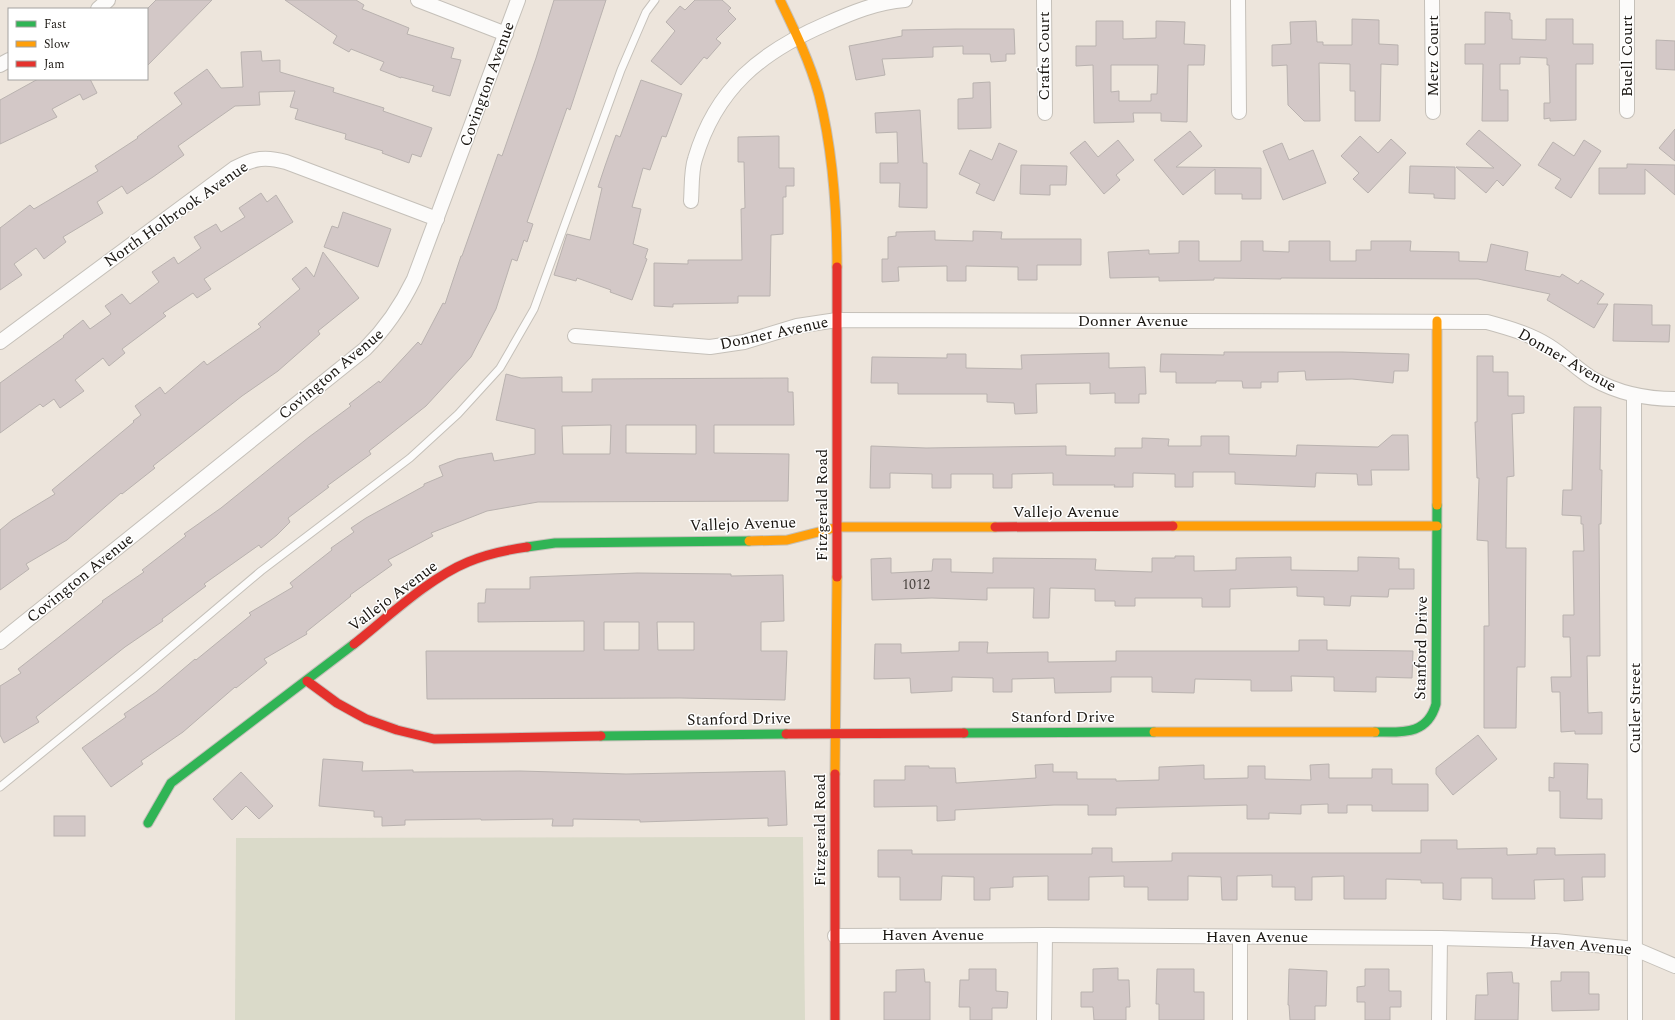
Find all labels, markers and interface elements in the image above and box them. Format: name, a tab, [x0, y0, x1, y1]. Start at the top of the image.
legend	[8, 8, 148, 80]
street label: Crafts Court	[1032, 11, 1056, 101]
text: Fast	[44, 15, 66, 34]
street label: Metz Court	[1421, 15, 1445, 97]
street label: Buell Court	[1615, 15, 1639, 97]
street label: Covington Avenue	[453, 18, 521, 150]
text: Slow	[44, 35, 70, 54]
text: Jam	[44, 55, 65, 74]
street label: North Holbrook Avenue	[99, 155, 253, 273]
street label: Donner Avenue	[1078, 309, 1188, 333]
street label: Donner Avenue	[717, 310, 831, 356]
street label: Donner Avenue	[1513, 322, 1621, 398]
street label: Covington Avenue	[273, 323, 389, 425]
street label: Fitzgerald Road	[810, 449, 834, 561]
street label: Vallejo Avenue	[1013, 500, 1119, 524]
street label: Vallejo Avenue	[689, 510, 797, 538]
street label: Covington Avenue	[21, 527, 139, 629]
street label: Vallejo Avenue	[343, 554, 443, 638]
house number: 1012	[902, 574, 930, 595]
street label: Stanford Drive	[1408, 596, 1434, 700]
street label: Cutler Street	[1623, 662, 1647, 754]
street label: Stanford Drive	[1011, 705, 1115, 729]
street label: Stanford Drive	[687, 706, 791, 732]
street label: Fitzgerald Road	[808, 774, 832, 886]
street label: Haven Avenue	[882, 923, 984, 947]
street label: Haven Avenue	[1206, 925, 1308, 949]
street label: Haven Avenue	[1529, 929, 1633, 961]

